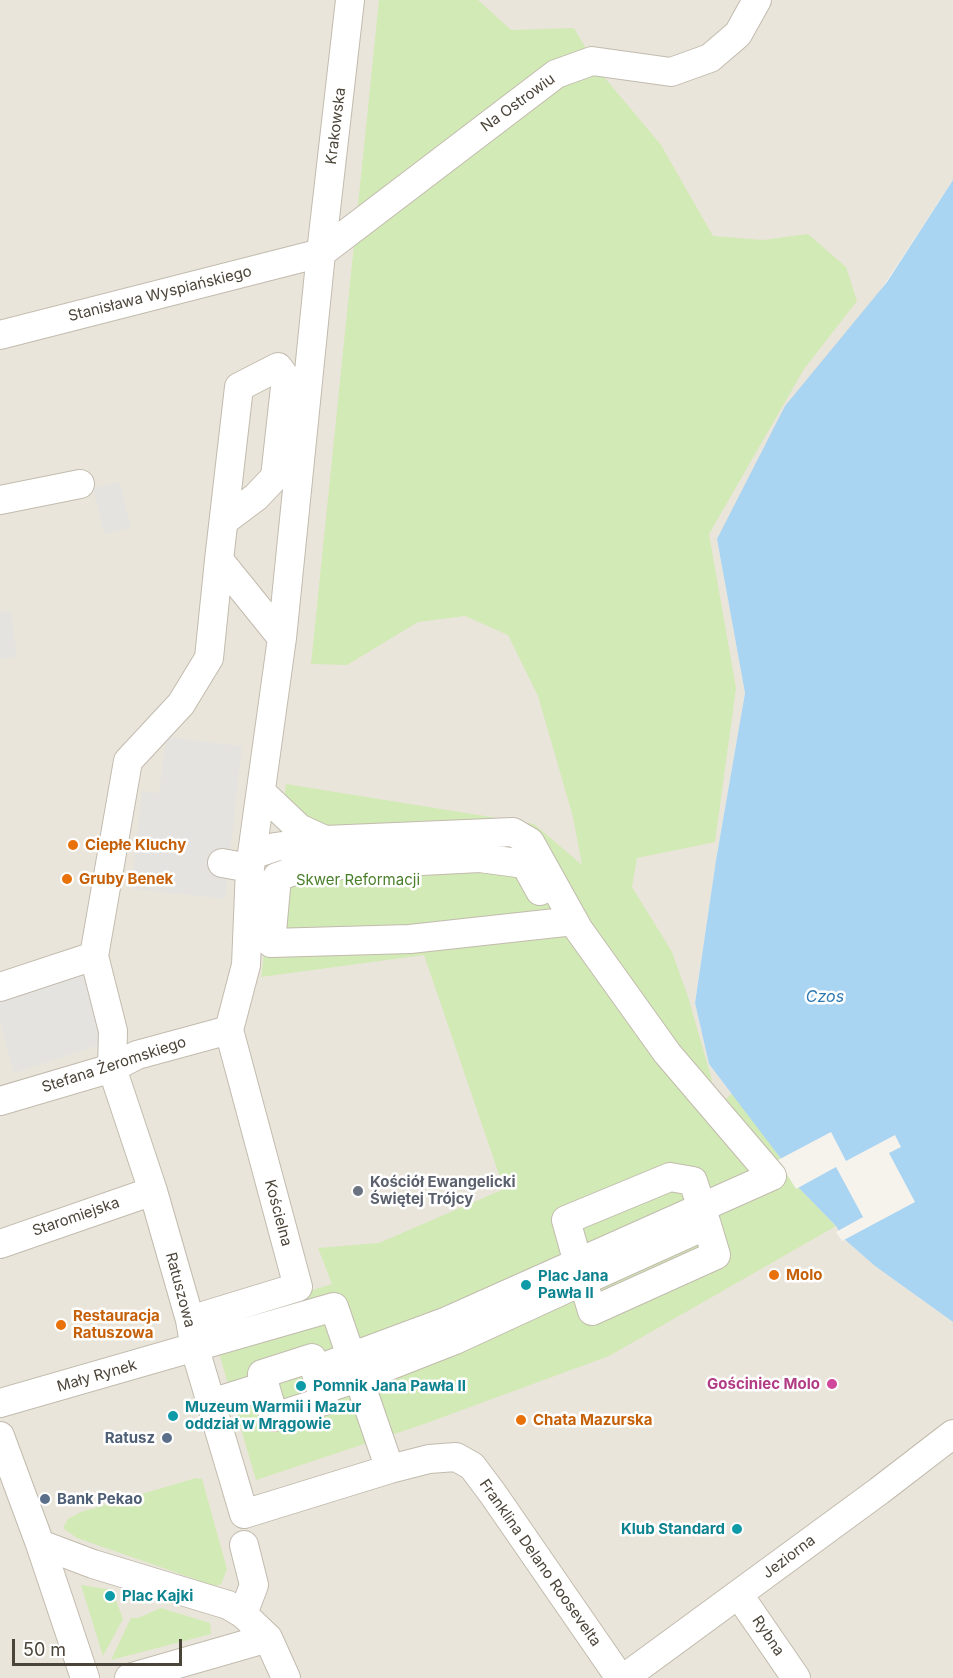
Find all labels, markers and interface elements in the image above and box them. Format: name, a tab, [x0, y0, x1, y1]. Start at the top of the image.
street label: Na Ostrowiu	[477, 70, 559, 136]
street label: Krakowska	[322, 86, 350, 166]
street label: Stanisława Wyspiańskiego	[66, 262, 254, 326]
place label: Ciepłe Kluchy	[85, 836, 186, 854]
marker: Ciepłe Kluchy	[66, 838, 80, 852]
place label: Gruby Benek	[79, 870, 173, 888]
park label: Skwer Reformacji	[296, 871, 420, 889]
marker: Gruby Benek	[60, 872, 74, 886]
water label: Czos	[806, 987, 844, 1007]
street label: Stefana Żeromskiego	[40, 1033, 188, 1097]
place label: Kościół Ewangelicki Świętej Trójcy	[370, 1173, 516, 1208]
street label: Kościelna	[260, 1178, 296, 1248]
marker: Kościół Ewangelicki Świętej Trójcy	[351, 1184, 365, 1198]
street label: Staromiejska	[30, 1194, 122, 1240]
street label: Ratuszowa	[161, 1250, 199, 1330]
place label: Molo	[786, 1266, 822, 1284]
place label: Plac Jana Pawła II	[538, 1267, 608, 1302]
marker: Molo	[767, 1268, 781, 1282]
marker: Plac Jana Pawła II	[519, 1278, 533, 1292]
place label: Restauracja Ratuszowa	[73, 1307, 160, 1342]
marker: Restauracja Ratuszowa	[54, 1318, 68, 1332]
street label: Mały Rynek	[55, 1356, 139, 1396]
place label: Gościniec Molo	[707, 1375, 820, 1393]
place label: Pomnik Jana Pawła II	[313, 1377, 466, 1395]
marker: Gościniec Molo	[825, 1377, 839, 1391]
marker: Pomnik Jana Pawła II	[294, 1379, 308, 1393]
place label: Muzeum Warmii i Mazur oddział w Mrągowie	[185, 1398, 361, 1433]
marker: Muzeum Warmii i Mazur oddział w Mrągowie	[166, 1409, 180, 1423]
place label: Chata Mazurska	[533, 1411, 653, 1429]
marker: Chata Mazurska	[514, 1413, 528, 1427]
place label: Ratusz	[105, 1429, 155, 1447]
marker: Ratusz	[160, 1431, 174, 1445]
street label: Franklina Delano Roosevelta	[475, 1476, 605, 1650]
place label: Bank Pekao	[57, 1490, 142, 1508]
marker: Bank Pekao	[38, 1492, 52, 1506]
place label: Klub Standard	[621, 1520, 725, 1538]
marker: Klub Standard	[730, 1522, 744, 1536]
street label: Jeziorna	[759, 1531, 819, 1583]
place label: Plac Kajki	[122, 1587, 193, 1605]
marker: Plac Kajki	[103, 1589, 117, 1603]
street label: Rybna	[748, 1612, 788, 1660]
scale bar	[15, 1627, 184, 1665]
text: 50 m	[23, 1639, 66, 1660]

